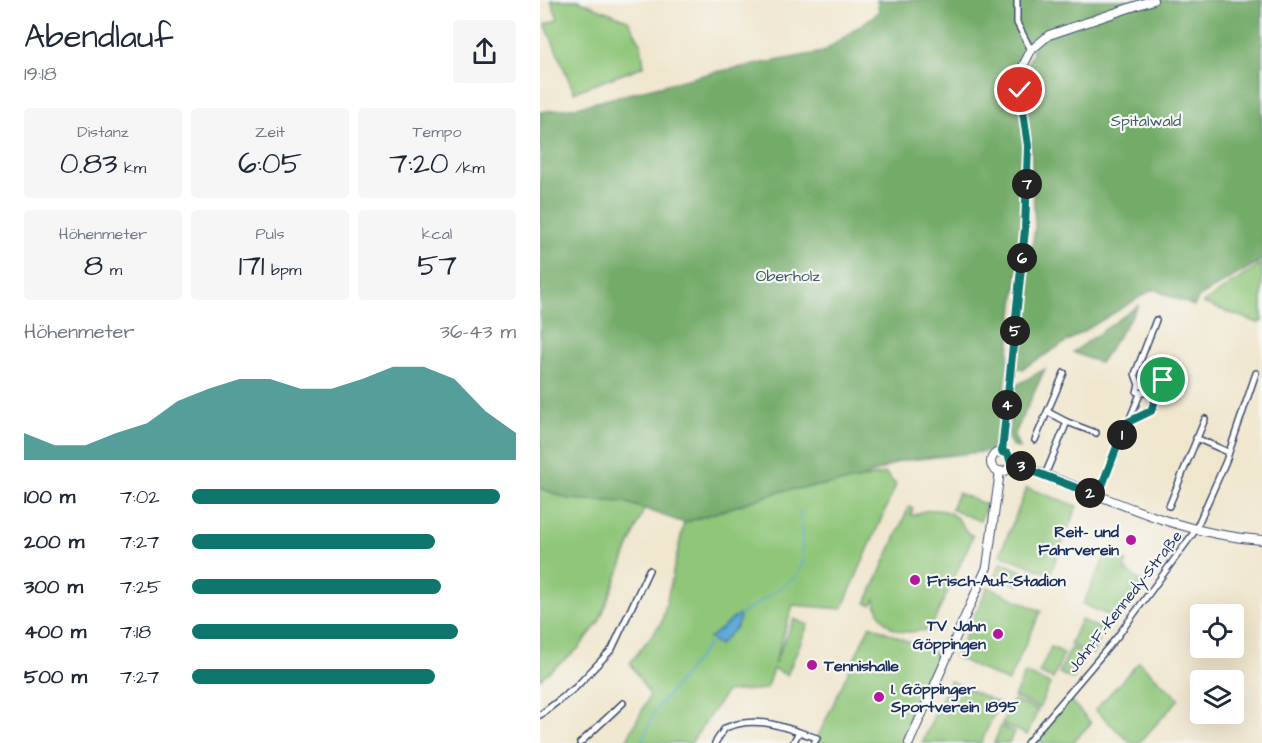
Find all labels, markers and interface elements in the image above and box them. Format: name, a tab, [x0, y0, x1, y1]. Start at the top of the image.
text: Abendlauf	[24, 14, 173, 60]
button: share	[453, 20, 516, 83]
text: 19:18	[24, 60, 57, 88]
pin	[994, 64, 1045, 115]
icon: check	[1003, 73, 1036, 106]
park label: Spitalwald	[1111, 110, 1181, 132]
text: Distanz	[77, 121, 129, 143]
text: Zeit	[255, 121, 285, 143]
text: Tempo	[413, 121, 461, 143]
text: 0.83	[60, 143, 118, 185]
text: 6:05	[238, 143, 302, 185]
text: 7:20	[389, 143, 449, 185]
text: km	[118, 157, 146, 179]
text: /km	[449, 157, 485, 179]
pin: 7	[1012, 169, 1042, 199]
text: 7	[1022, 173, 1032, 195]
text: Höhenmeter	[59, 223, 147, 245]
text: Puls	[256, 223, 284, 245]
text: kcal	[422, 223, 452, 245]
pin: 6	[1007, 243, 1037, 273]
text: 8	[84, 245, 103, 287]
text: 171	[239, 245, 265, 287]
text: 57	[417, 245, 457, 287]
text: 6	[1017, 247, 1027, 269]
text: m	[103, 259, 122, 281]
text: bpm	[265, 259, 301, 281]
park label: Oberholz	[756, 265, 820, 287]
pin: 5	[1000, 316, 1030, 346]
text: Höhenmeter	[24, 318, 134, 346]
text: 36–43 m	[440, 318, 516, 346]
text: 5	[1009, 320, 1021, 342]
pin	[1137, 354, 1188, 405]
icon: arrive	[1146, 363, 1179, 396]
pin: 4	[992, 390, 1022, 420]
text: 4	[1002, 394, 1012, 416]
pin: 1	[1107, 420, 1137, 450]
text: 1	[1121, 424, 1123, 446]
pin: 3	[1006, 451, 1036, 481]
text: 3	[1017, 455, 1025, 477]
pin: 2	[1075, 478, 1105, 508]
text: 2	[1085, 482, 1095, 504]
text: 100 m	[24, 483, 75, 511]
text: 7:02	[120, 483, 160, 511]
place label: Reit- und Fahrverein	[1038, 521, 1120, 561]
street label: John-F.-Kennedy-Straße	[1062, 525, 1188, 678]
text: 200 m	[24, 528, 84, 556]
text: 7:27	[120, 528, 159, 556]
marker: Reit- und Fahrverein	[1124, 533, 1138, 547]
place label: Frisch-Auf-Stadion	[927, 570, 1066, 592]
text: 300 m	[24, 573, 83, 601]
text: 7:25	[120, 573, 161, 601]
marker: Frisch-Auf-Stadion	[908, 573, 922, 587]
map controls	[1190, 604, 1244, 724]
button: locate	[1190, 604, 1244, 658]
place label: TV Jahn Göppingen	[913, 615, 986, 657]
text: 400 m	[24, 618, 86, 646]
text: 7:18	[120, 618, 151, 646]
marker: TV Jahn Göppingen	[991, 627, 1005, 641]
place label: Tennishalle	[823, 655, 899, 677]
marker: Tennishalle	[805, 658, 819, 672]
text: 500 m	[24, 663, 87, 691]
text: 7:27	[120, 663, 159, 691]
button: layers	[1190, 670, 1244, 724]
place label: 1. Göppinger Sportverein 1895	[890, 678, 1019, 718]
marker: 1. Göppinger Sportverein 1895	[872, 690, 886, 704]

